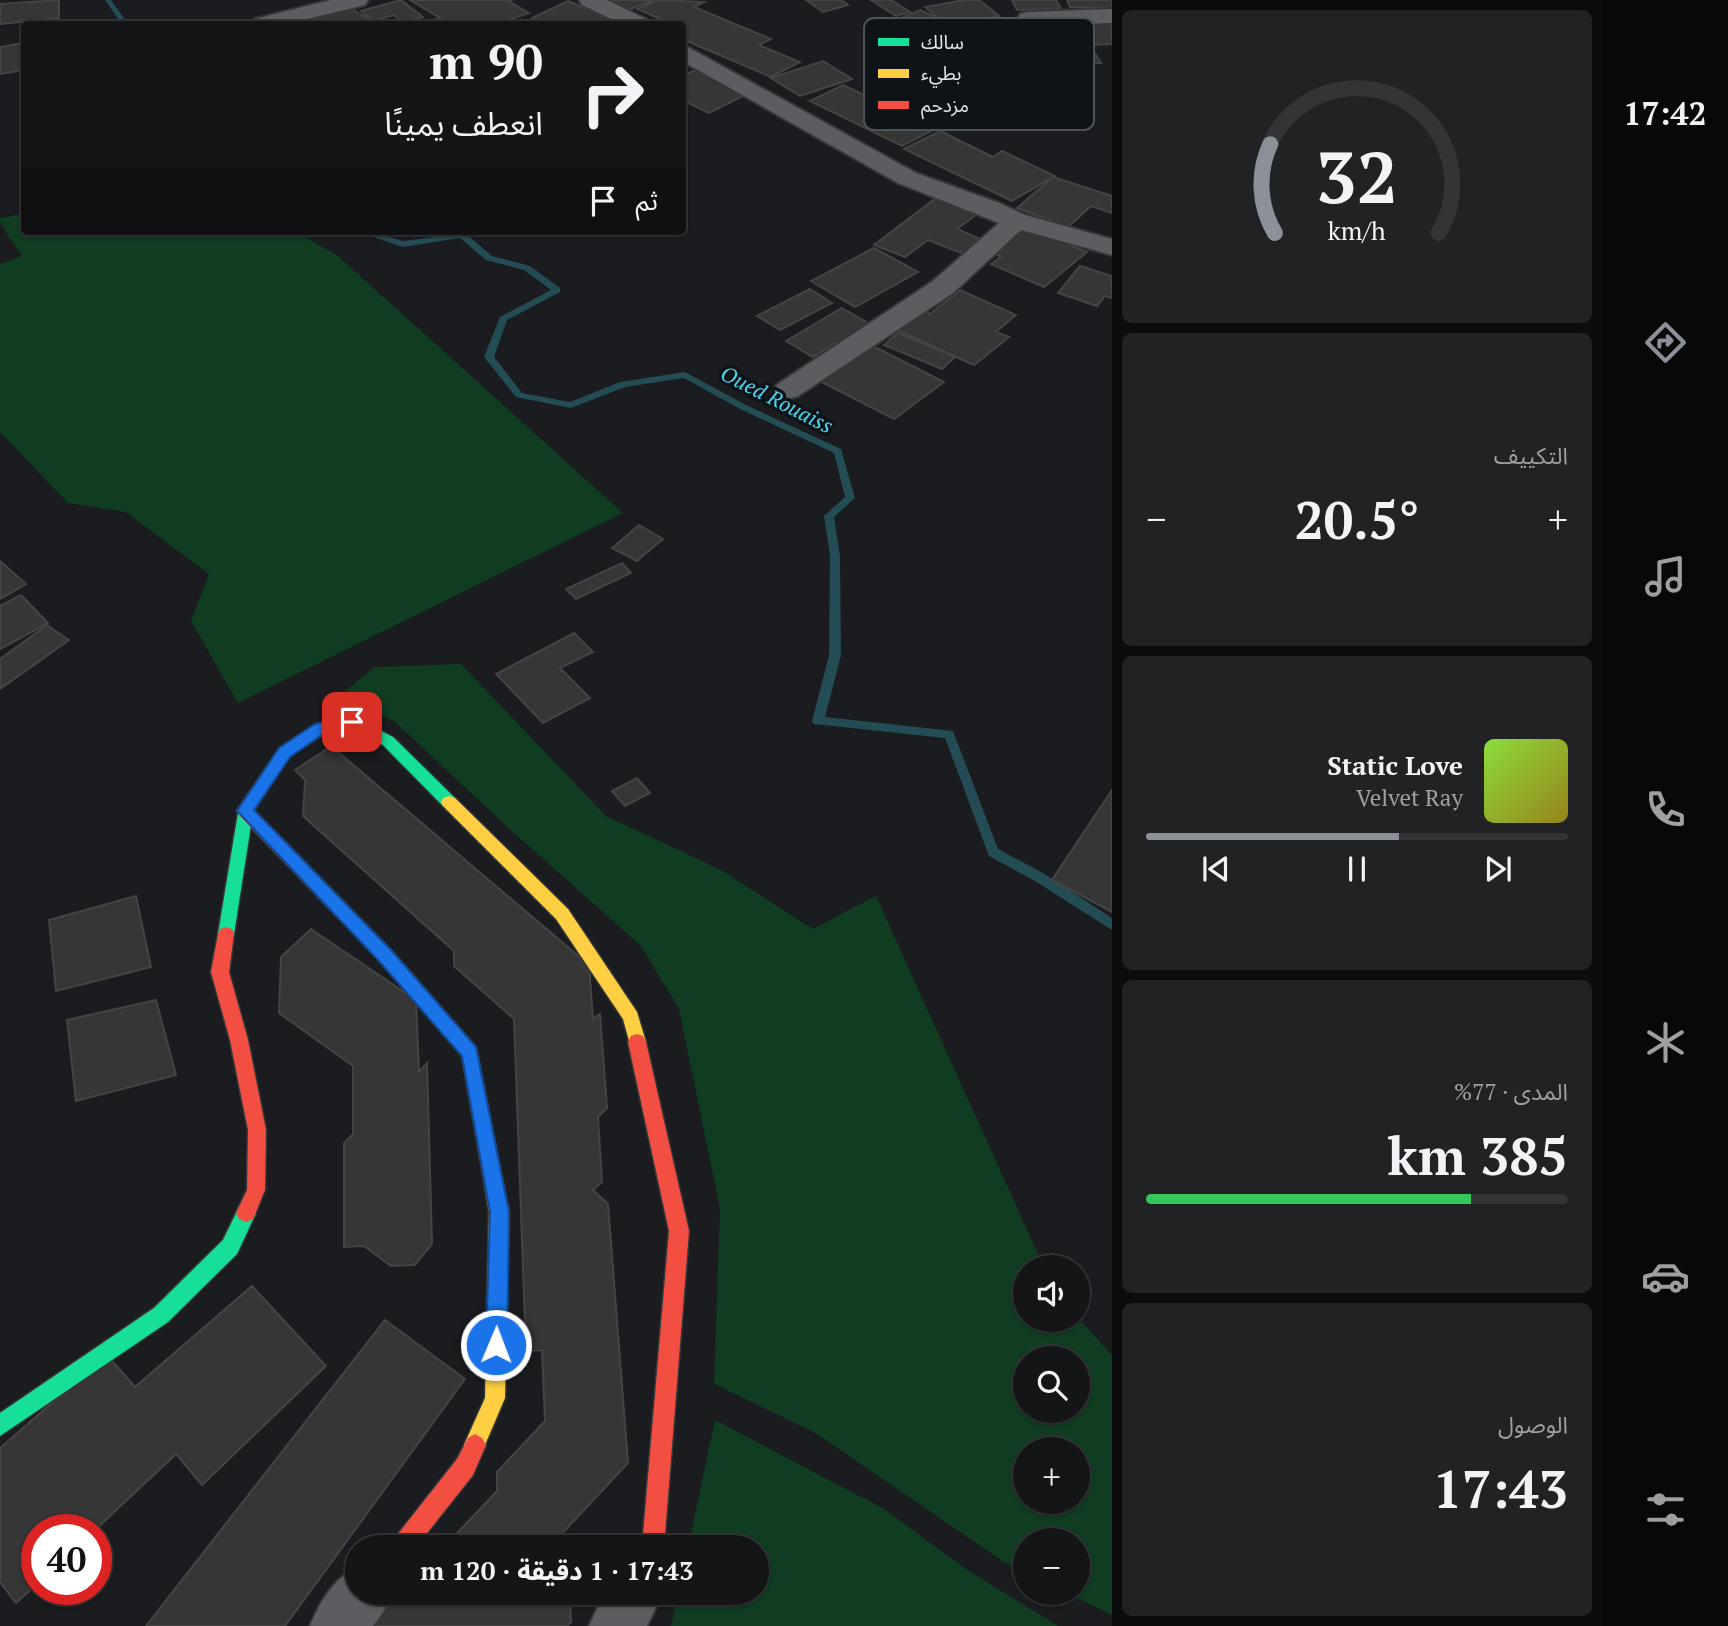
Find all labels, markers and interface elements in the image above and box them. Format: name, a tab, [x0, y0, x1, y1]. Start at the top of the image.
legend	[864, 18, 1094, 130]
text: 90 m	[429, 28, 543, 93]
text: سالك	[921, 29, 964, 54]
icon: right	[567, 49, 658, 140]
text: بطيء	[921, 60, 961, 88]
text: مزدحم	[921, 92, 969, 120]
text: 17:42	[1623, 92, 1707, 134]
text: انعطف يمينًا	[384, 102, 543, 144]
text: 32	[1316, 127, 1398, 224]
icon: arrive	[584, 182, 622, 220]
text: ثم	[636, 183, 658, 217]
text: km/h	[1328, 213, 1386, 246]
icon: directions	[1641, 318, 1690, 367]
water label: Oued Rouaiss	[716, 359, 838, 439]
text: التكييف	[1494, 440, 1568, 471]
text: 20.5°	[1294, 485, 1420, 554]
text: −	[1146, 494, 1166, 544]
text: +	[1548, 494, 1568, 544]
icon: music	[1641, 552, 1690, 601]
pin	[322, 692, 382, 752]
icon: arrive	[333, 703, 371, 741]
text: Static Love	[1327, 748, 1463, 782]
text: Velvet Ray	[1356, 782, 1463, 813]
icon: phone	[1641, 785, 1690, 834]
icon: previous	[1197, 850, 1235, 888]
icon: pause	[1338, 850, 1376, 888]
icon: next	[1479, 850, 1517, 888]
icon: climate	[1641, 1018, 1690, 1067]
text: المدى · 77%	[1454, 1076, 1568, 1107]
text: 385 km	[1387, 1121, 1568, 1190]
icon: car	[1641, 1252, 1690, 1301]
map controls	[1013, 1255, 1090, 1605]
button: sound	[1013, 1255, 1090, 1332]
position arrow	[459, 1308, 533, 1382]
button: search	[1013, 1346, 1090, 1423]
text: الوصول	[1498, 1409, 1568, 1440]
button: +	[1013, 1437, 1090, 1514]
text: 17:43	[1433, 1454, 1568, 1523]
icon: filters	[1641, 1485, 1690, 1534]
speed limit sign: 40	[21, 1514, 112, 1605]
button: −	[1013, 1528, 1090, 1605]
text: 17:43 · 1 دقيقة · 120 m	[420, 1553, 694, 1587]

